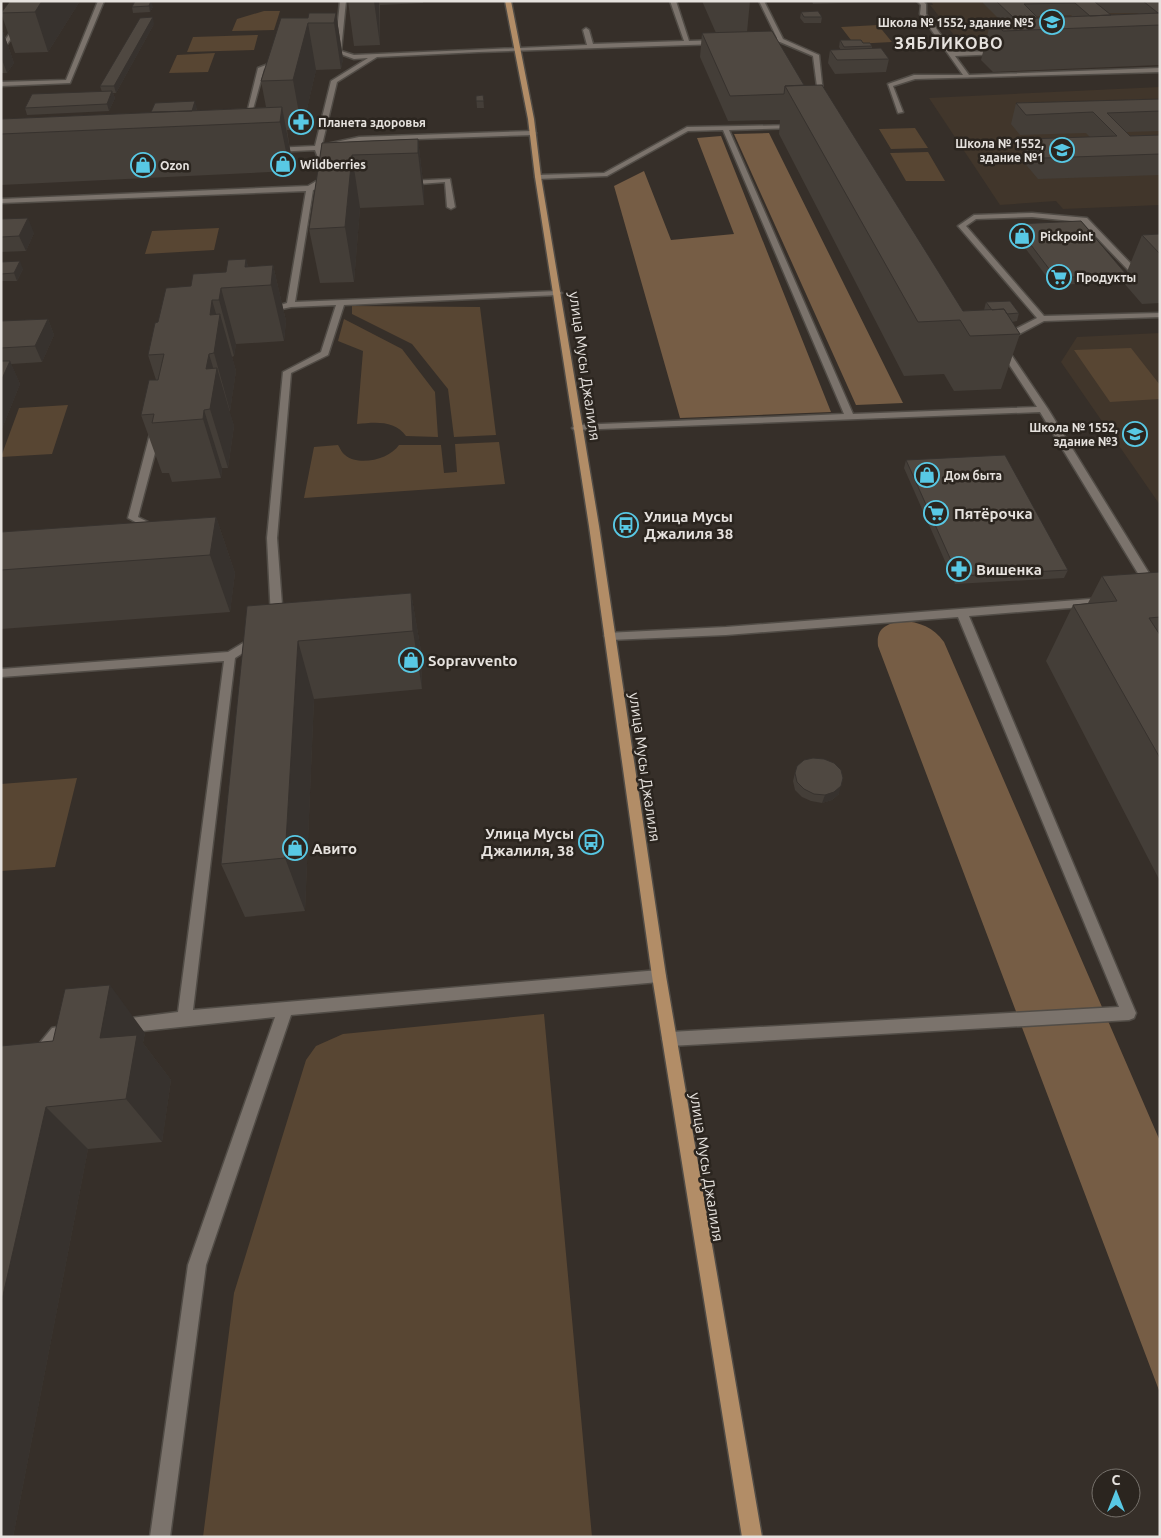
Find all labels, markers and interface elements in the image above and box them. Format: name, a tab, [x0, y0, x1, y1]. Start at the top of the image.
school or university icon: Школа № 1552, здание №5	[1039, 9, 1065, 35]
place label: Школа № 1552, здание №5	[878, 16, 1034, 29]
district label: ЗЯБЛИКОВО	[894, 34, 1004, 52]
pharmacy icon: Планета здоровья	[288, 109, 314, 135]
place label: Планета здоровья	[318, 116, 426, 129]
place label: Школа № 1552, здание №1	[955, 137, 1044, 164]
school or university icon: Школа № 1552, здание №1	[1049, 137, 1075, 163]
shop icon: Wildberries	[270, 151, 296, 177]
shop icon: Ozon	[130, 152, 156, 178]
place label: Wildberries	[300, 158, 366, 171]
place label: Ozon	[160, 159, 189, 172]
shop icon: Pickpoint	[1009, 223, 1035, 249]
place label: Pickpoint	[1040, 230, 1094, 243]
supermarket icon: Продукты	[1046, 264, 1072, 290]
place label: Продукты	[1076, 271, 1136, 284]
street label: улица Мусы Джалиля	[566, 290, 604, 442]
place label: Школа № 1552, здание №3	[1029, 421, 1118, 448]
school or university icon: Школа № 1552, здание №3	[1122, 421, 1148, 447]
shop icon: Дом быта	[914, 462, 940, 488]
place label: Дом быта	[944, 469, 1002, 482]
supermarket icon: Пятёрочка	[923, 500, 949, 526]
place label: Пятёрочка	[954, 505, 1033, 522]
place label: Улица Мусы Джалиля 38	[644, 508, 733, 542]
bus stop icon: Улица Мусы Джалиля 38	[613, 512, 639, 538]
pharmacy icon: Вишенка	[946, 556, 972, 582]
place label: Вишенка	[976, 561, 1042, 578]
shop icon: Sopravvento	[398, 647, 424, 673]
place label: Sopravvento	[428, 652, 517, 669]
street label: улица Мусы Джалиля	[626, 691, 664, 843]
place label: Улица Мусы Джалиля, 38	[481, 825, 574, 859]
bus stop icon: Улица Мусы Джалиля, 38	[578, 829, 604, 855]
shop icon: Авито	[282, 835, 308, 861]
place label: Авито	[312, 840, 357, 857]
street label: улица Мусы Джалиля	[687, 1091, 727, 1243]
north arrow	[1091, 1468, 1141, 1518]
text: С	[1112, 1472, 1121, 1488]

